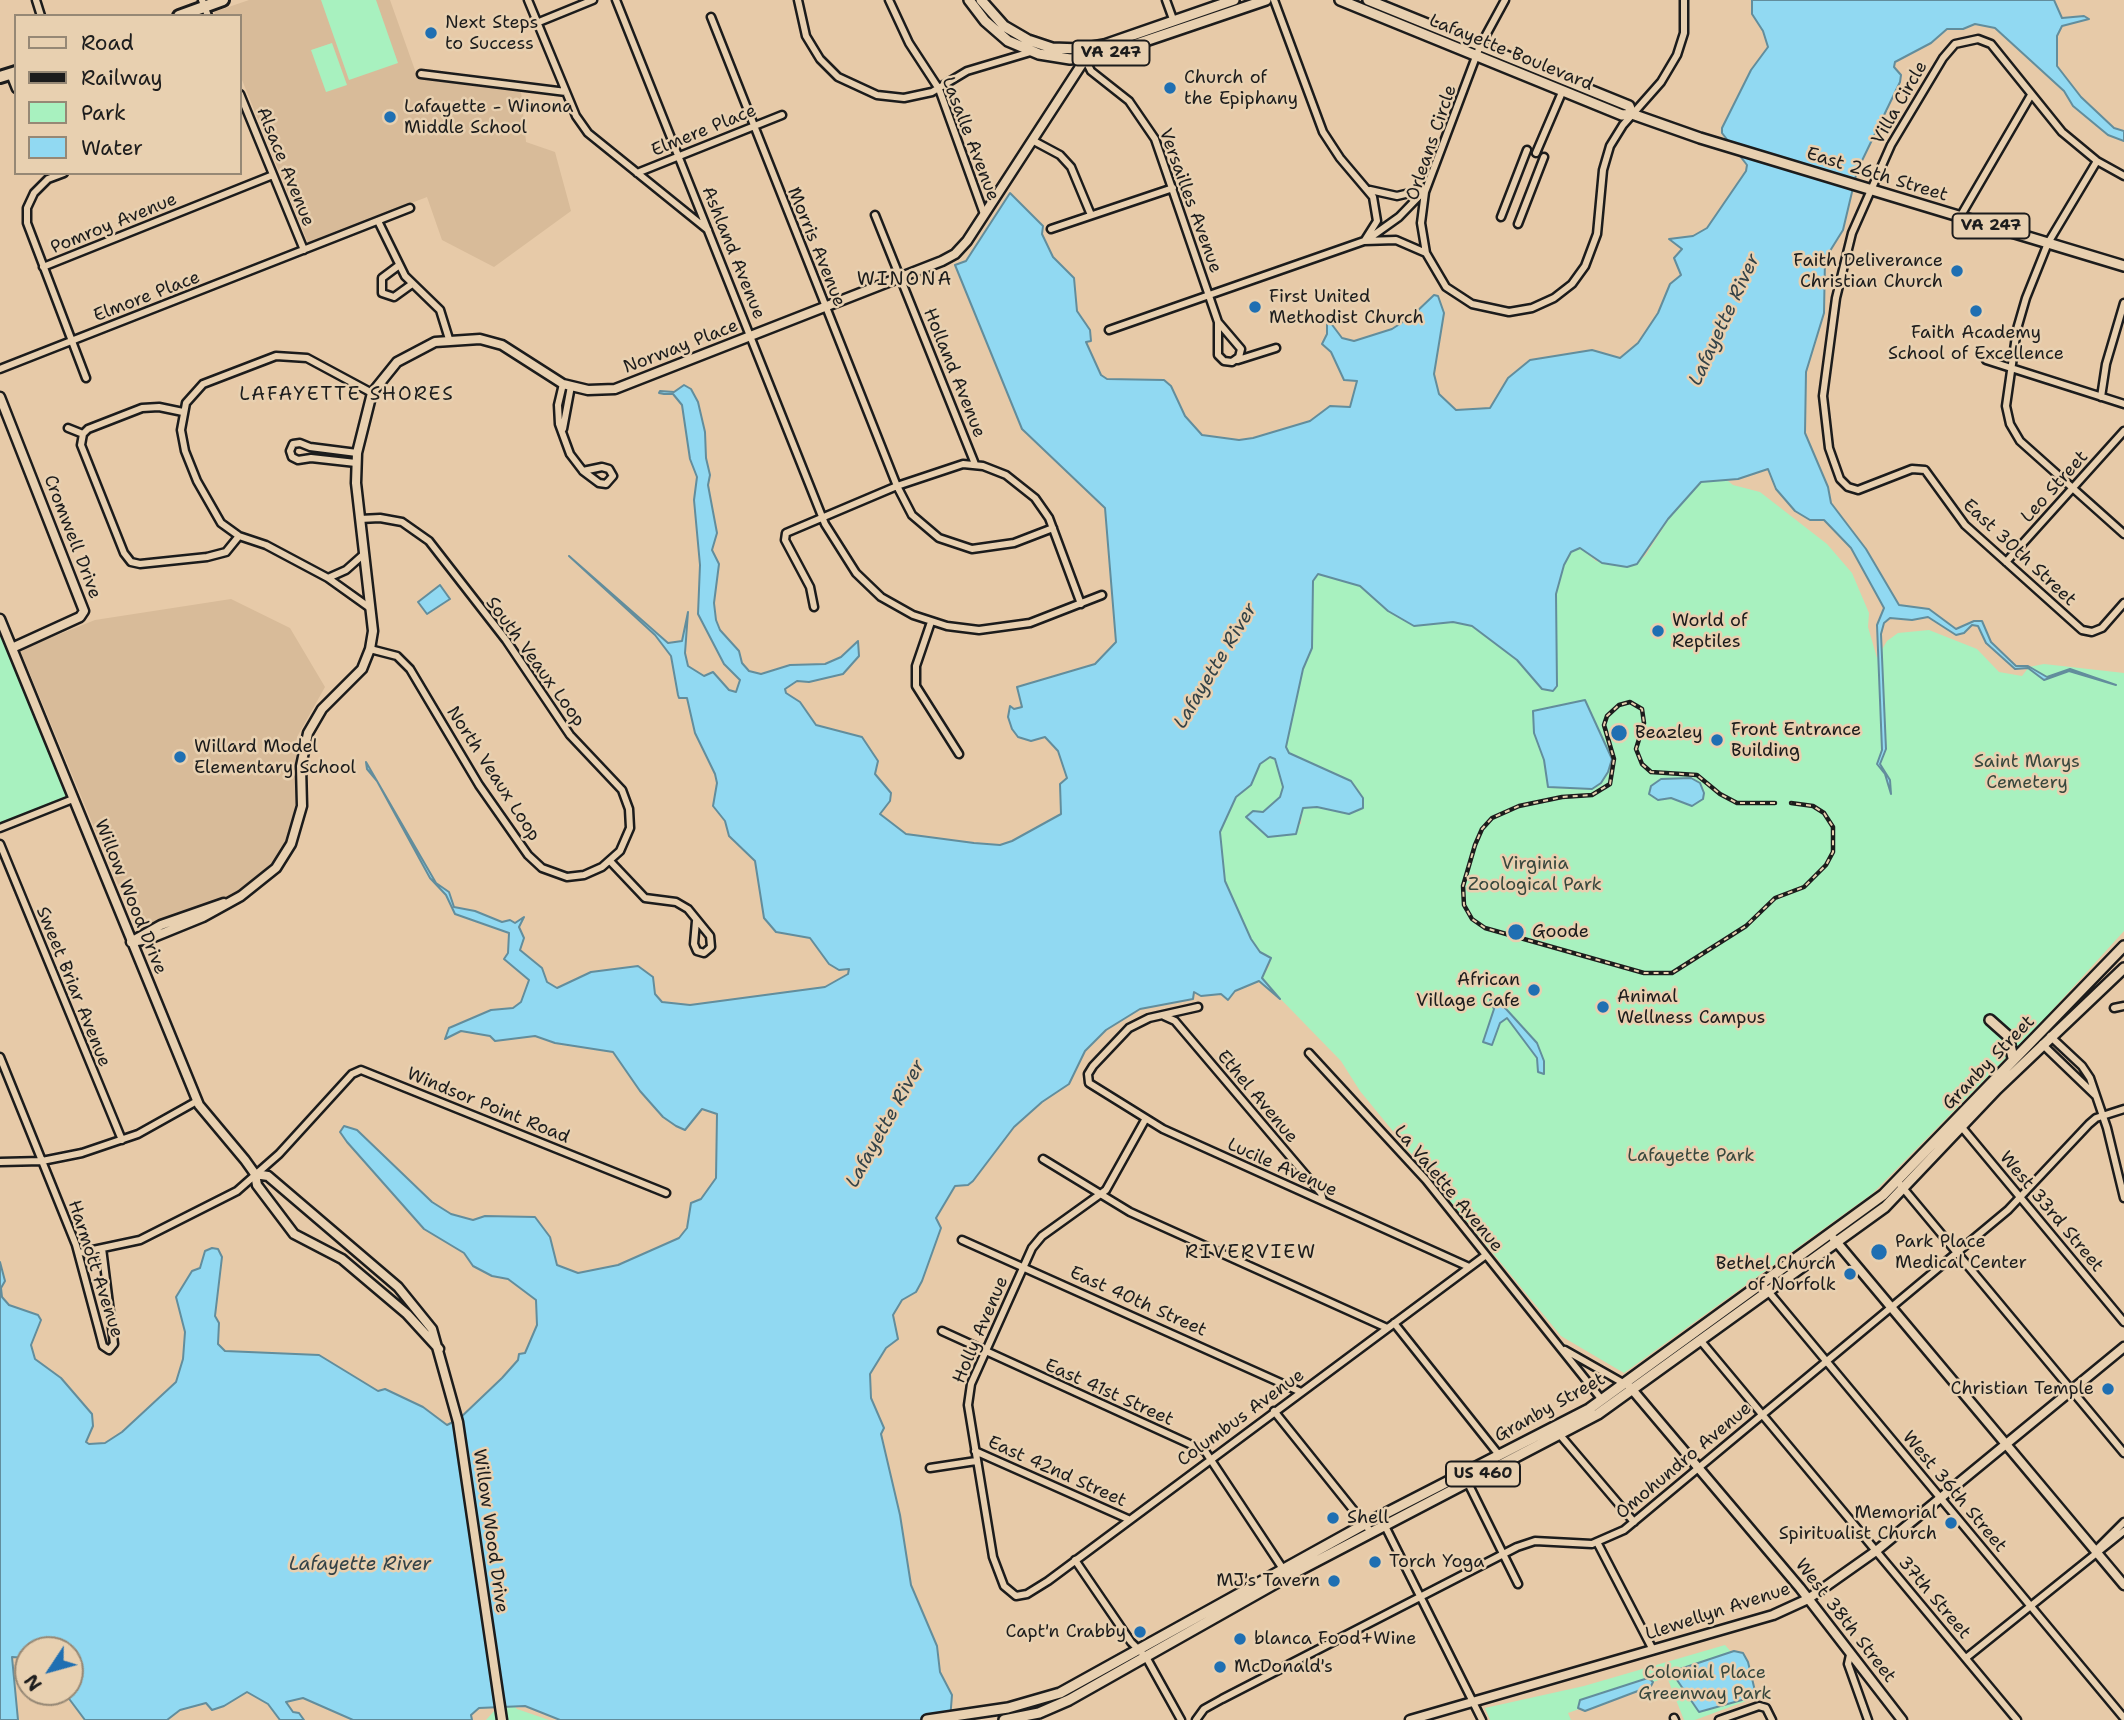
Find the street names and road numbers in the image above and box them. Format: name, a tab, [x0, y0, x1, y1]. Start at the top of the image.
street label: Lafayette Boulevard	[1426, 10, 1596, 96]
road number: VA 247	[1072, 40, 1150, 66]
street label: Villa Circle	[1867, 58, 1933, 148]
street label: Lasalle Avenue	[936, 74, 1004, 204]
street label: Orleans Circle	[1402, 82, 1462, 204]
street label: Elmere Place	[648, 100, 760, 162]
street label: Alsace Avenue	[251, 104, 319, 230]
street label: Versailles Avenue	[1154, 126, 1226, 276]
street label: East 26th Street	[1804, 143, 1950, 207]
street label: Ashland Avenue	[697, 183, 769, 323]
street label: Morris Avenue	[782, 184, 850, 310]
street label: Pomroy Avenue	[48, 189, 180, 259]
road number: VA 247	[1952, 214, 2030, 238]
street label: Elmore Place	[91, 267, 203, 327]
street label: Holland Avenue	[918, 305, 990, 441]
street label: Norway Place	[621, 315, 741, 379]
street label: Leo Street	[2017, 447, 2093, 527]
street label: Cromwell Drive	[39, 472, 105, 602]
street label: East 30th Street	[1958, 495, 2080, 611]
street label: South Veaux Loop	[481, 593, 589, 731]
street label: North Veaux Loop	[441, 703, 545, 845]
street label: Willow Wood Drive	[89, 816, 171, 978]
street label: Sweet Briar Avenue	[31, 904, 115, 1070]
street label: Granby Street	[1938, 1011, 2040, 1115]
street label: Ethel Avenue	[1212, 1046, 1302, 1148]
street label: Windsor Point Road	[403, 1063, 573, 1149]
street label: La Valette Avenue	[1389, 1121, 1507, 1257]
street label: Lucile Avenue	[1224, 1134, 1340, 1202]
street label: West 33rd Street	[1994, 1147, 2108, 1277]
street label: Harmott Avenue	[63, 1198, 127, 1340]
street label: East 40th Street	[1066, 1262, 1210, 1342]
street label: Holly Avenue	[949, 1273, 1013, 1387]
street label: East 41st Street	[1041, 1355, 1177, 1431]
street label: Columbus Avenue	[1173, 1365, 1309, 1471]
street label: Granby Street	[1491, 1369, 1609, 1447]
street label: Omohundro Avenue	[1612, 1398, 1756, 1524]
street label: West 36th Street	[1897, 1427, 2011, 1557]
street label: East 42nd Street	[984, 1432, 1130, 1512]
street label: Willow Wood Drive	[468, 1448, 512, 1614]
road number: US 460	[1446, 1462, 1520, 1486]
street label: 37th Street	[1893, 1552, 1975, 1644]
street label: West 38th Street	[1790, 1555, 1900, 1687]
street label: Llewellyn Avenue	[1643, 1578, 1793, 1646]

